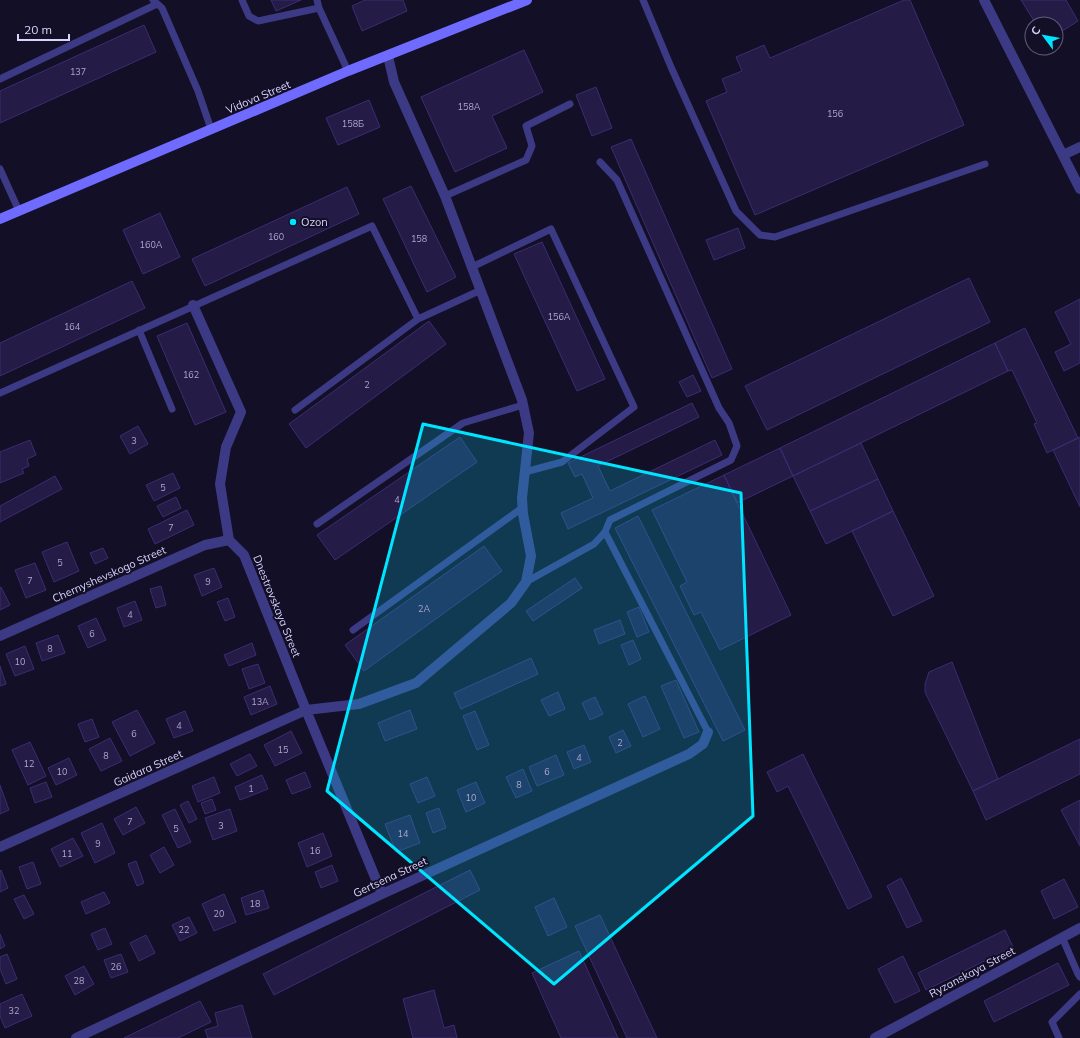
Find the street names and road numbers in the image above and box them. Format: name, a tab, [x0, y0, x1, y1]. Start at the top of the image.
street label: Vidova Street	[224, 77, 292, 117]
street label: Chernyshevskogo Street	[50, 543, 168, 605]
street label: Dnestrovskaya Street	[250, 553, 304, 659]
street label: Gaidara Street	[111, 746, 185, 790]
street label: Gertsena Street	[351, 854, 429, 900]
street label: Ryzanskaya Street	[927, 943, 1017, 1001]

